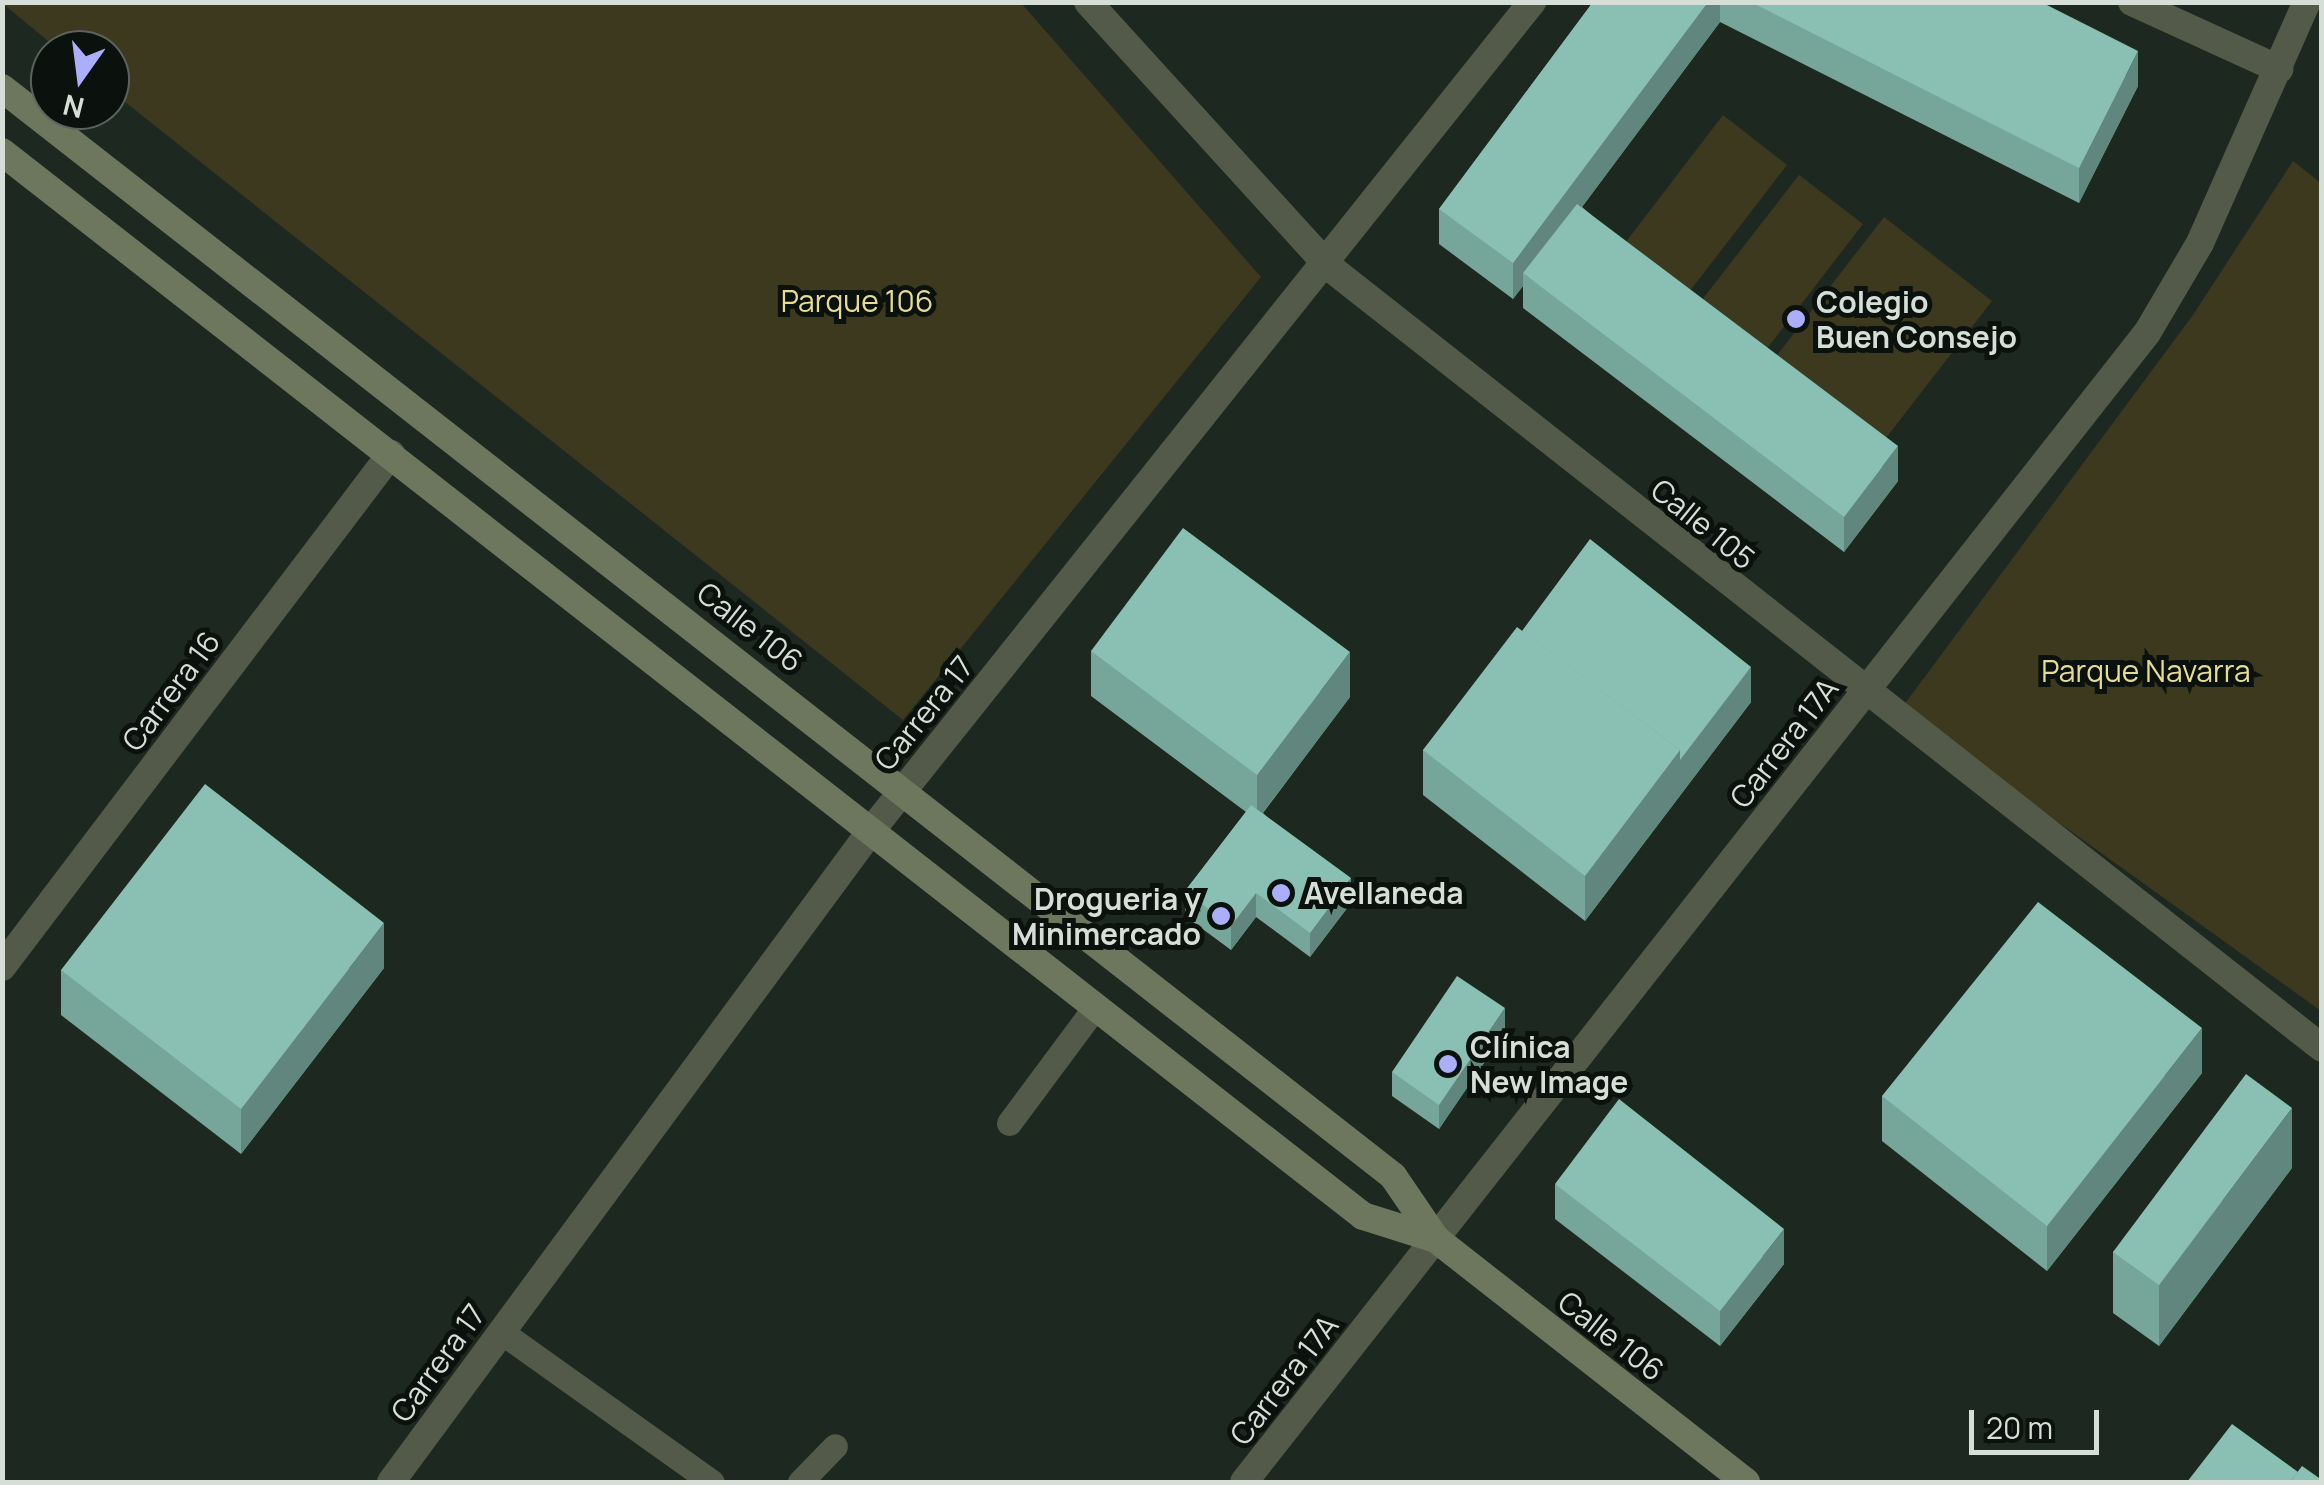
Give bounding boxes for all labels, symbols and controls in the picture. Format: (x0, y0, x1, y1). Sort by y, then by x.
north arrow (30, 30, 130, 130)
text: N (59, 86, 88, 128)
park label: Parque 106 (781, 283, 933, 319)
place label: Colegio Buen Consejo (1816, 284, 2017, 354)
marker: Colegio Buen Consejo (1785, 308, 1807, 330)
street label: Calle 105 (1644, 471, 1762, 577)
street label: Calle 106 (690, 575, 810, 679)
street label: Carrera 16 (114, 624, 228, 758)
street label: Carrera 17 (867, 649, 981, 777)
park label: Parque Navarra (2041, 653, 2251, 689)
street label: Carrera 17A (1722, 671, 1846, 815)
place label: Avellaneda (1304, 875, 1463, 911)
marker: Avellaneda (1268, 880, 1294, 906)
place label: Drogueria y Minimercado (1012, 881, 1201, 952)
marker: Drogueria y Minimercado (1210, 905, 1232, 927)
place label: Clínica New Image (1470, 1029, 1628, 1100)
marker: Clínica New Image (1435, 1051, 1461, 1077)
street label: Calle 106 (1551, 1284, 1671, 1388)
street label: Carrera 17 (383, 1297, 493, 1429)
street label: Carrera 17A (1222, 1308, 1346, 1452)
scale bar (1974, 1390, 2104, 1452)
text: 20 m (1986, 1407, 2053, 1448)

